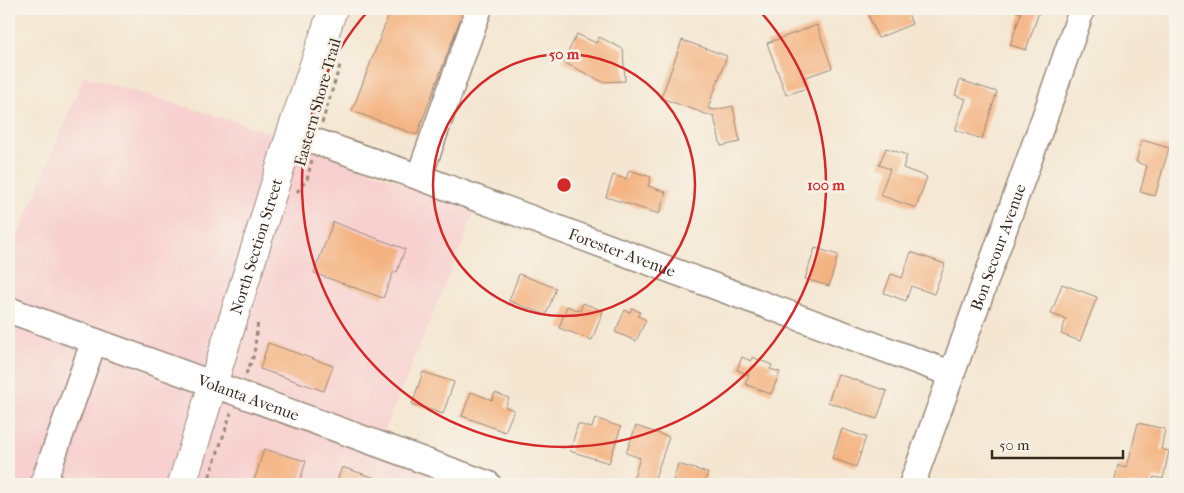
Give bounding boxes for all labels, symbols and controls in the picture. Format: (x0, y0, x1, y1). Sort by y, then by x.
street label: Eastern Shore Trail (290, 35, 345, 168)
text: 50 m (549, 45, 580, 63)
street label: North Section Street (226, 176, 286, 317)
centre of rings (555, 176, 573, 194)
text: 100 m (807, 176, 845, 194)
street label: Bon Secour Avenue (967, 181, 1030, 313)
street label: Forester Avenue (566, 224, 678, 281)
street label: Volanta Avenue (194, 370, 302, 425)
scale bar (992, 428, 1123, 460)
text: 50 m (999, 436, 1030, 454)

